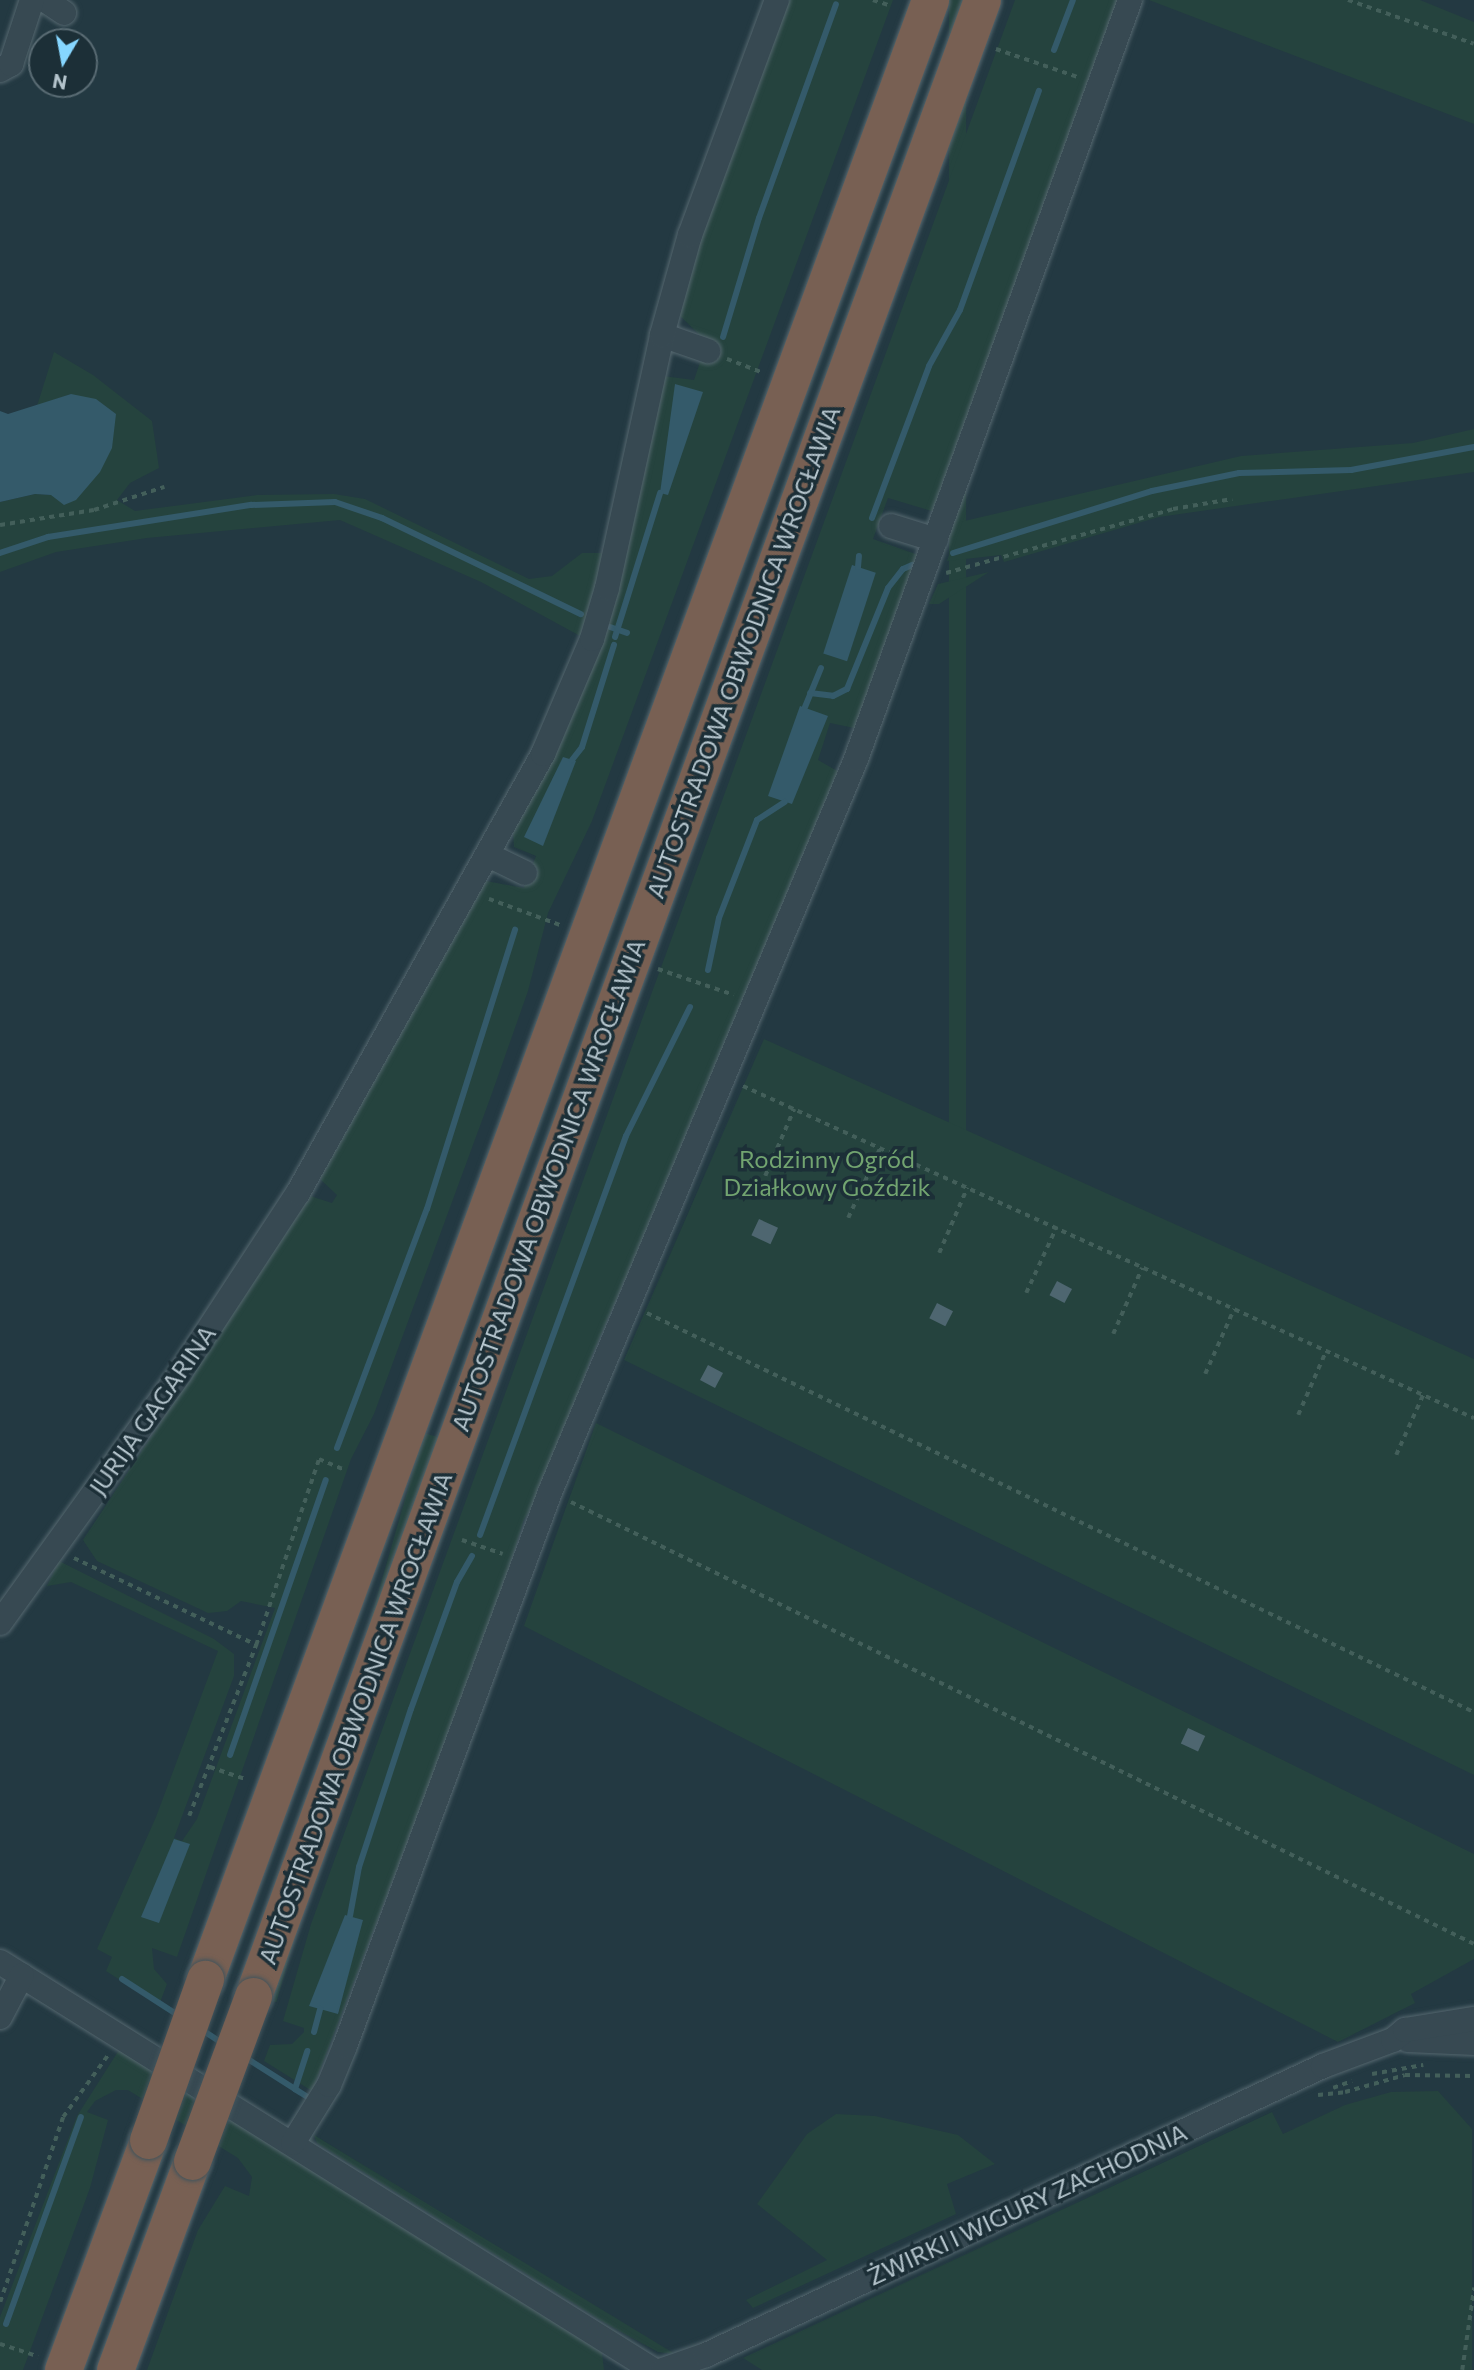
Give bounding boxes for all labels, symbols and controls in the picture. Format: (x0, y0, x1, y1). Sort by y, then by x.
north arrow (28, 28, 98, 98)
text: N (51, 70, 69, 95)
street label: AUTOSTRADOWA OBWODNICA WROCŁAWIA (640, 402, 846, 902)
street label: AUTOSTRADOWA OBWODNICA WROCŁAWIA (445, 935, 651, 1435)
park label: Rodzinny Ogród Działkowy Goździk (724, 1145, 930, 1201)
street label: JURIJA GAGARINA (83, 1320, 221, 1500)
street label: AUTOSTRADOWA OBWODNICA WROCŁAWIA (252, 1468, 458, 1968)
street label: ŻWIRKI I WIGURY ZACHODNIA (863, 2117, 1191, 2291)

